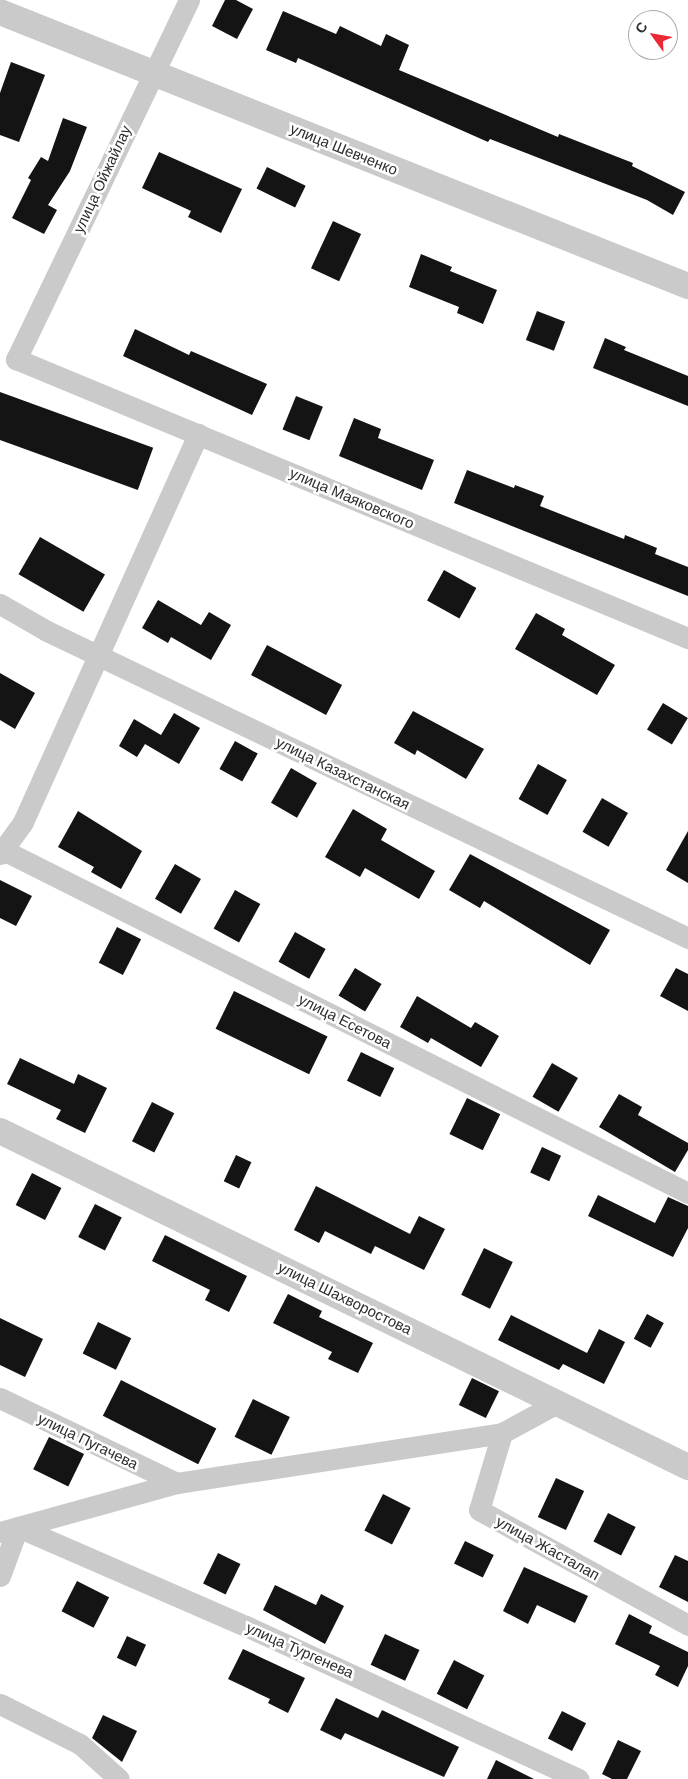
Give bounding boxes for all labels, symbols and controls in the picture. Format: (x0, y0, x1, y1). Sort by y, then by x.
north arrow (628, 10, 678, 60)
text: С (632, 19, 651, 36)
street label: улица Шевченко (288, 119, 400, 179)
street label: улица Ойжайлау (69, 122, 135, 236)
street label: улица Маяковского (287, 464, 417, 532)
street label: улица Казахстанская (273, 733, 413, 813)
street label: улица Есетова (296, 990, 394, 1052)
street label: улица Шахворостова (275, 1258, 415, 1338)
street label: улица Пугачева (35, 1409, 141, 1473)
street label: улица Жасталап (493, 1512, 603, 1584)
street label: улица Тургенева (244, 1618, 356, 1682)

